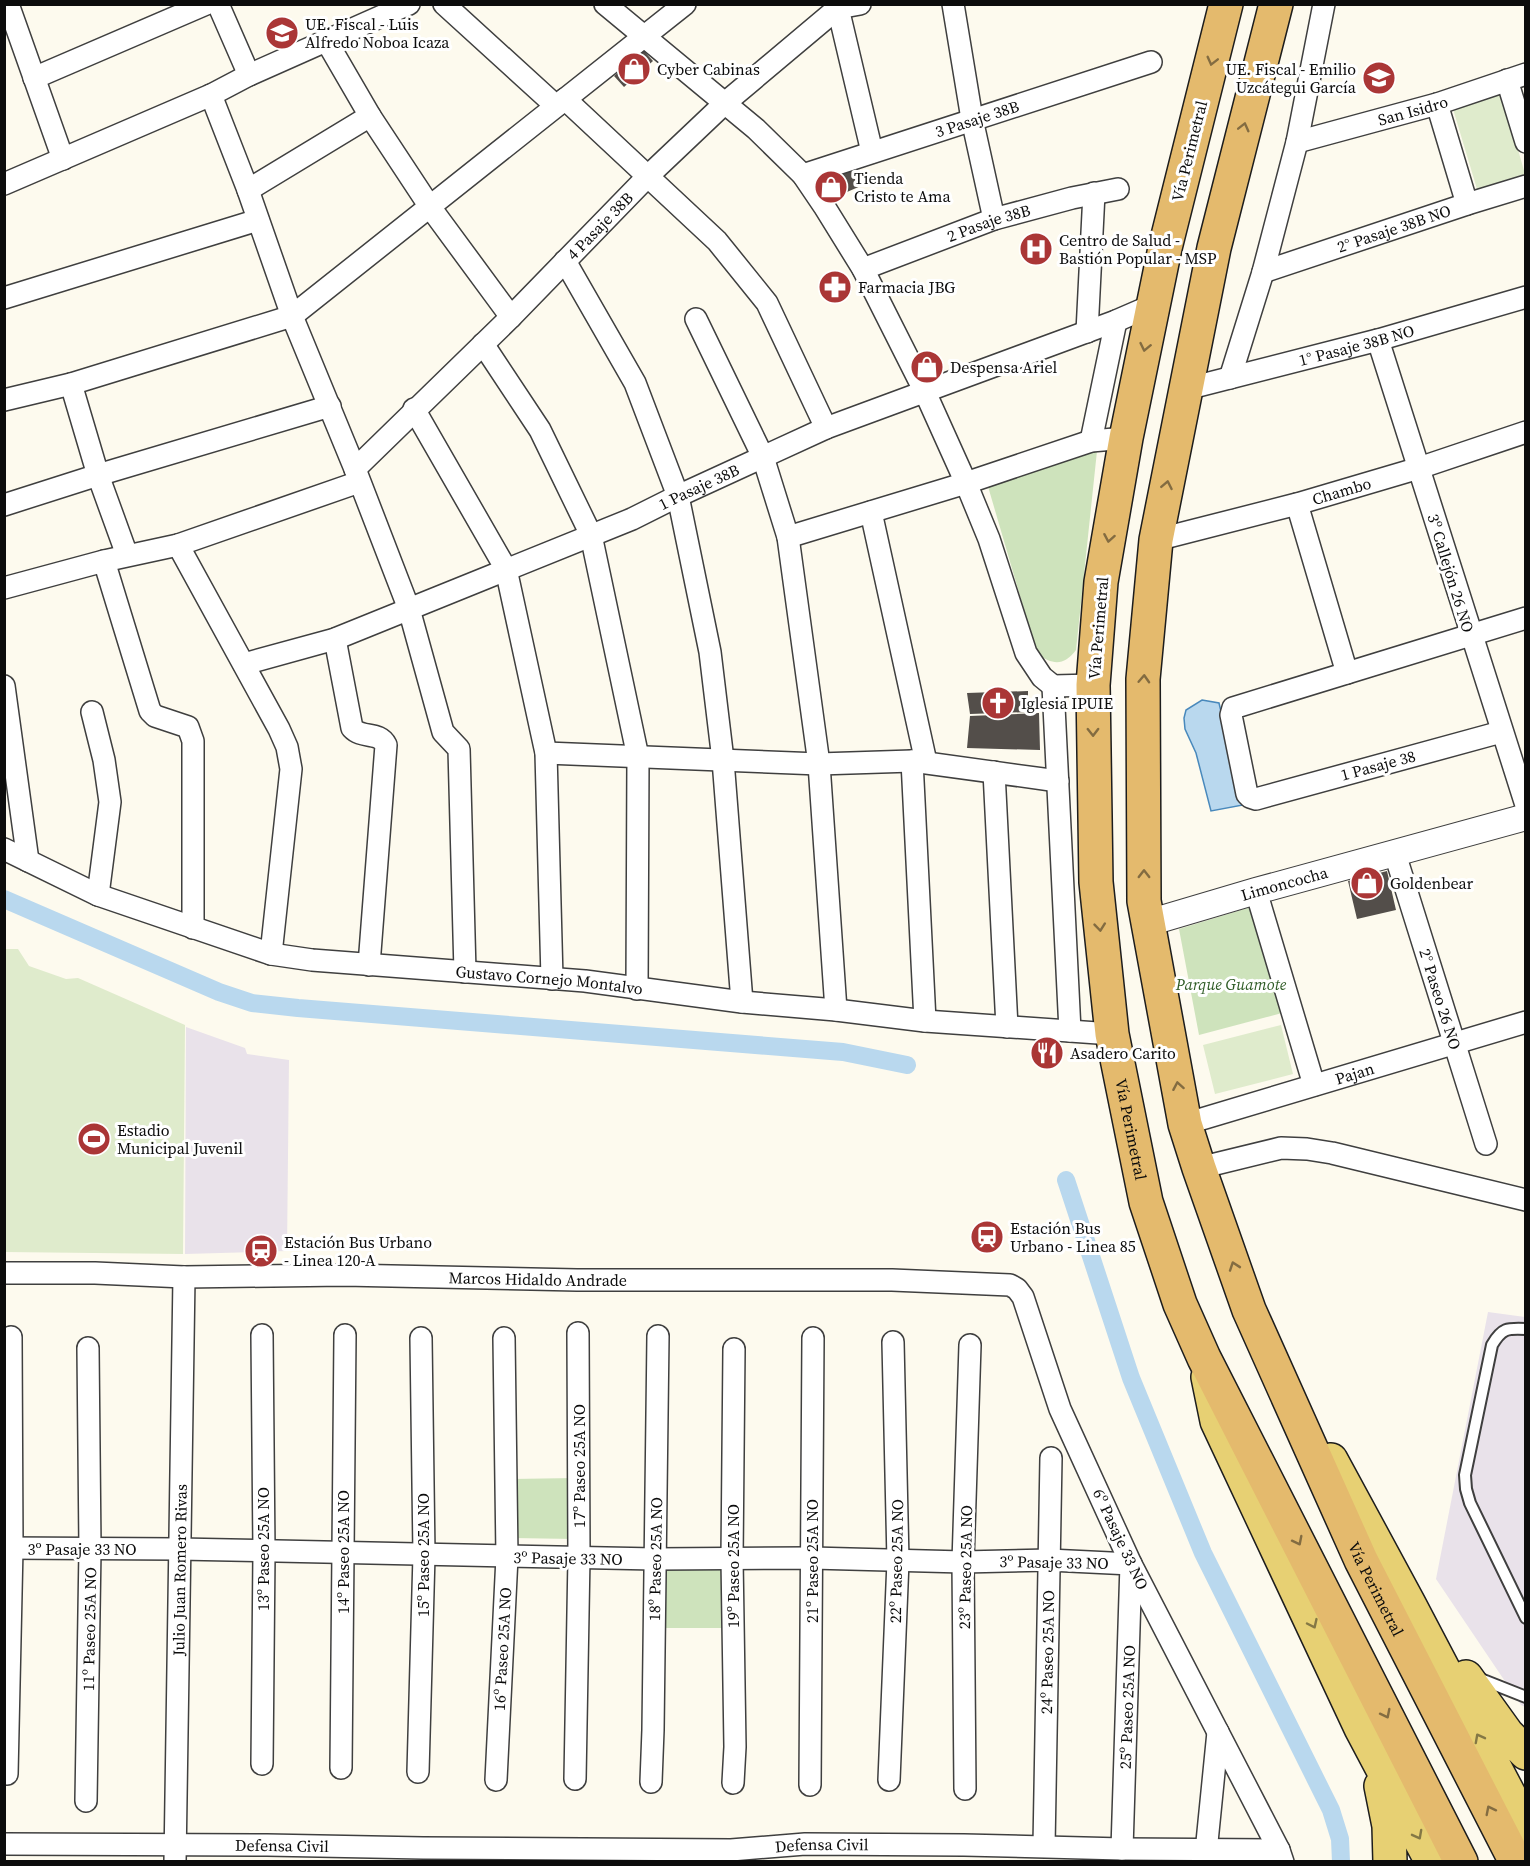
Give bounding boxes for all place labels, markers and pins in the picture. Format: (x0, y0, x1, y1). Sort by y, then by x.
place label: UE. Fiscal - Luis Alfredo Noboa Icaza (305, 13, 450, 53)
school or university icon: UE. Fiscal - Luis Alfredo Noboa Icaza (264, 15, 300, 51)
shop icon: Cyber Cabinas (616, 51, 652, 87)
place label: Cyber Cabinas (657, 58, 760, 80)
place label: UE. Fiscal - Emilio Uzcátegui García (1225, 58, 1357, 98)
school or university icon: UE. Fiscal - Emilio Uzcátegui García (1361, 60, 1397, 96)
place label: Tienda Cristo te Ama (854, 167, 951, 207)
shop icon: Tienda Cristo te Ama (813, 169, 849, 205)
place label: Centro de Salud - Bastión Popular - MSP (1059, 229, 1217, 269)
hospital icon: Centro de Salud - Bastión Popular - MSP (1018, 231, 1054, 267)
pharmacy icon: Farmacia JBG (817, 269, 853, 305)
place label: Farmacia JBG (858, 276, 955, 298)
shop icon: Despensa Ariel (909, 349, 945, 385)
place label: Despensa Ariel (950, 356, 1057, 378)
church icon: Iglesia IPUIE (980, 685, 1016, 721)
place label: Iglesia IPUIE (1021, 692, 1114, 714)
shop icon: Goldenbear (1349, 865, 1385, 901)
place label: Goldenbear (1390, 872, 1474, 894)
restaurant icon: Asadero Carito (1029, 1035, 1065, 1071)
place label: Asadero Carito (1070, 1042, 1176, 1064)
place label: Estadio Municipal Juvenil (117, 1119, 243, 1159)
sports icon: Estadio Municipal Juvenil (76, 1121, 112, 1157)
place label: Estación Bus Urbano - Linea 85 (1010, 1217, 1136, 1257)
station icon: Estación Bus Urbano - Linea 85 (969, 1219, 1005, 1255)
place label: Estación Bus Urbano - Linea 120-A (284, 1231, 432, 1271)
station icon: Estación Bus Urbano - Linea 120-A (243, 1233, 279, 1269)

